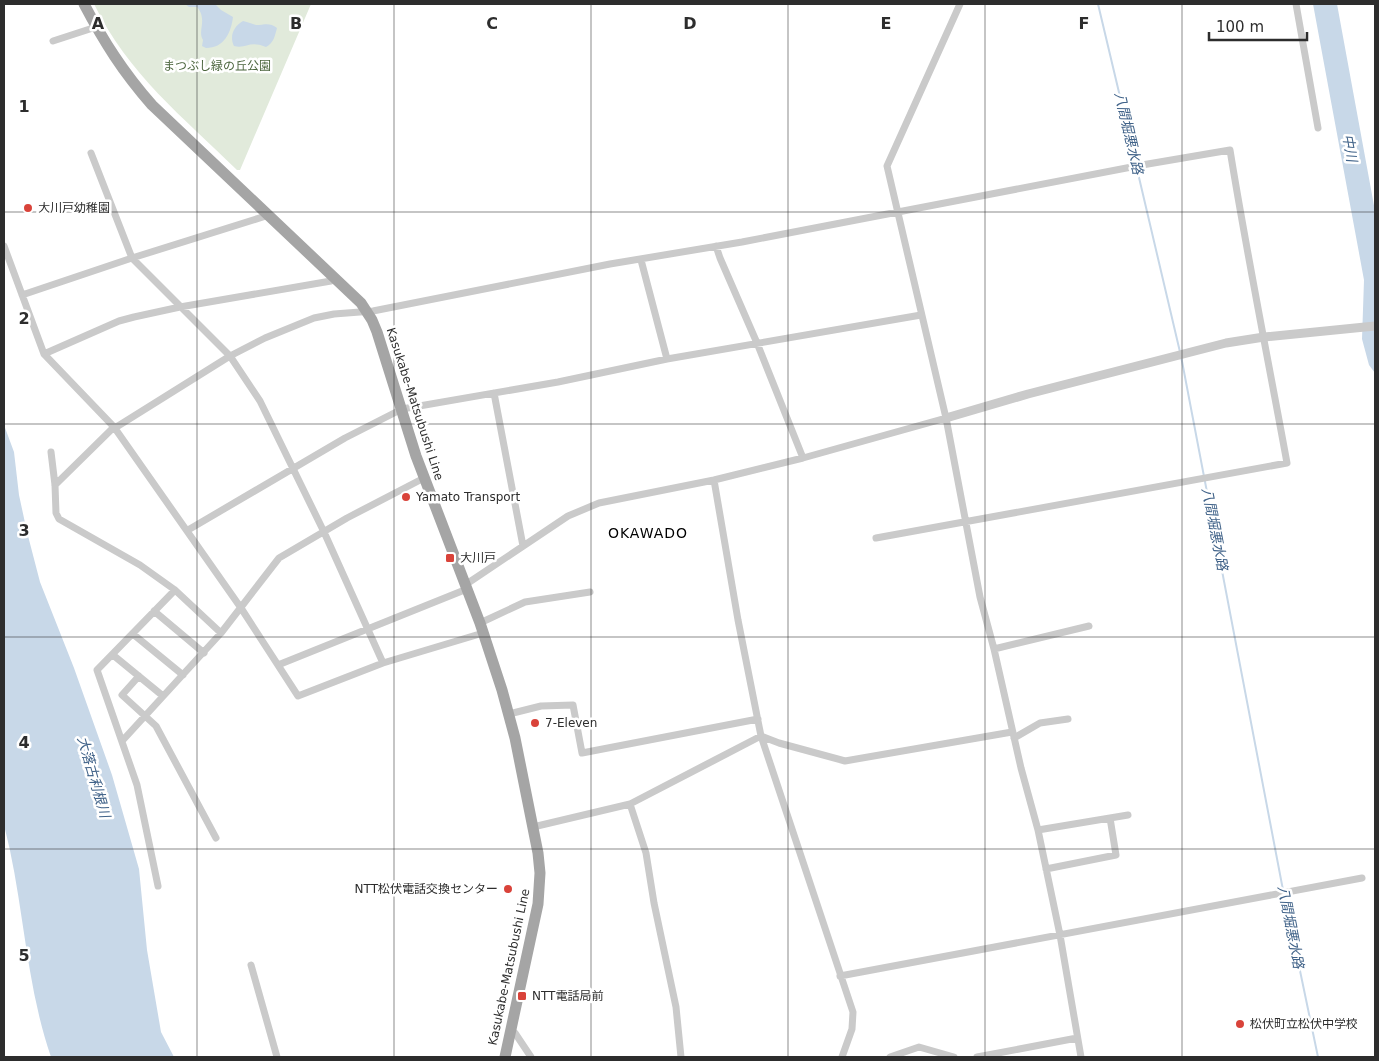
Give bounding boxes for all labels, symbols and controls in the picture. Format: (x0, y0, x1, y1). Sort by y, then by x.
scale bar (1209, 10, 1306, 42)
text: A (92, 14, 105, 33)
text: B (290, 14, 302, 33)
text: C (486, 14, 498, 33)
text: D (683, 14, 697, 33)
text: E (881, 14, 891, 33)
text: F (1079, 14, 1089, 33)
text: 100 m (1216, 18, 1264, 36)
park label: まつぶし緑の丘公園 (163, 59, 271, 73)
water label: 八間堀悪水路 (1112, 90, 1146, 177)
text: 1 (18, 97, 30, 116)
water label: 中川 (1340, 133, 1361, 165)
place label: 大川戸幼稚園 (38, 201, 110, 215)
marker: 大川戸幼稚園 (22, 202, 34, 214)
text: 2 (18, 309, 30, 328)
street label: Kasukabe-Matsubushi Line (384, 326, 446, 482)
water label: 八間堀悪水路 (1199, 486, 1231, 573)
place label: Yamato Transport (415, 490, 521, 504)
marker: Yamato Transport (400, 491, 412, 503)
text: 3 (18, 521, 30, 540)
district label: OKAWADO (608, 525, 688, 541)
place label: 大川戸 (460, 551, 496, 565)
marker: 大川戸 (444, 552, 456, 564)
place label: 7-Eleven (545, 716, 597, 730)
marker: 7-Eleven (529, 717, 541, 729)
text: 4 (18, 733, 30, 752)
water label: 大落古利根川 (75, 734, 114, 822)
place label: NTT松伏電話交換センター (355, 882, 498, 896)
marker: NTT松伏電話交換センター (502, 883, 514, 895)
water label: 八間堀悪水路 (1275, 884, 1307, 971)
street label: Kasukabe-Matsubushi Line (486, 887, 532, 1047)
text: 5 (18, 946, 30, 965)
place label: NTT電話局前 (532, 989, 603, 1003)
marker: NTT電話局前 (516, 990, 528, 1002)
place label: 松伏町立松伏中学校 (1250, 1017, 1358, 1031)
marker: 松伏町立松伏中学校 (1234, 1018, 1246, 1030)

